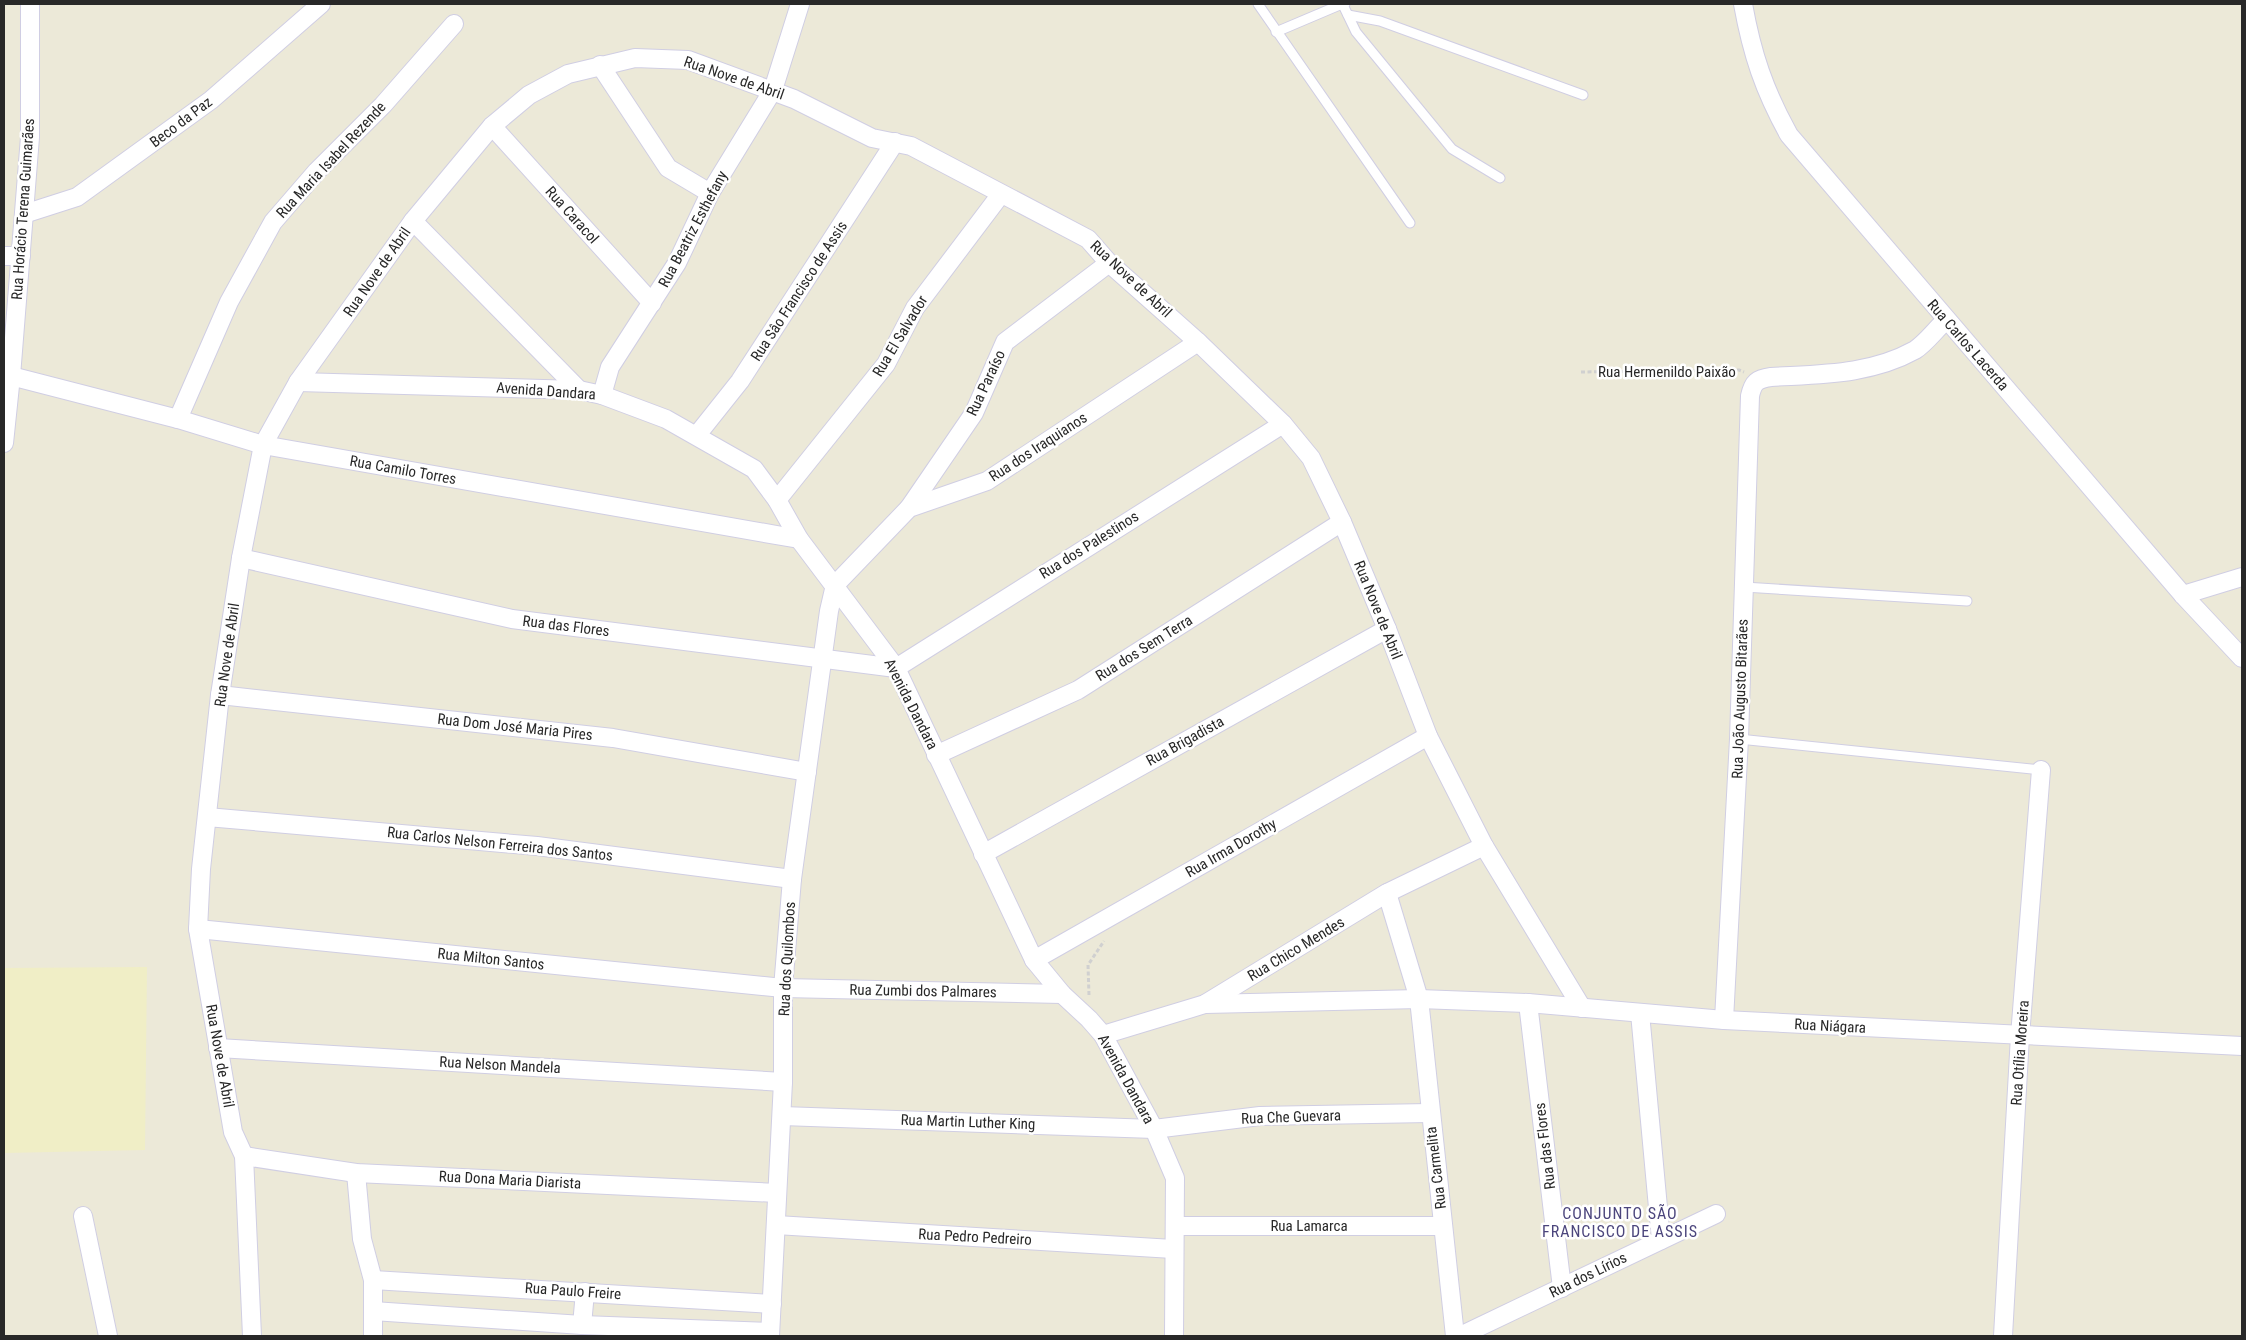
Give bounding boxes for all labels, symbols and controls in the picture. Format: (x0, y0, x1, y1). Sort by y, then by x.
street label: Rua Nove de Abril (682, 52, 786, 104)
street label: Beco da Paz (146, 93, 216, 151)
street label: Rua Maria Isabel Rezende (272, 98, 390, 222)
street label: Rua Horácio Terena Guimarães (8, 117, 38, 300)
street label: Rua Beatriz Esthefany (655, 168, 731, 290)
street label: Rua Caracol (542, 183, 602, 247)
street label: Rua Sâo Francisco de Assis (747, 218, 851, 364)
street label: Rua Nove de Abril (340, 224, 414, 320)
street label: Rua Nove de Abril (1087, 237, 1175, 321)
street label: Rua El Salvador (869, 292, 932, 380)
street label: Rua Carlos Lacerda (1924, 296, 2012, 394)
street label: Rua Paraíso (963, 347, 1009, 419)
street label: Rua Hermenildo Paixão (1598, 363, 1736, 381)
street label: Avenida Dandara (496, 379, 596, 403)
street label: Rua dos Iraquianos (986, 409, 1091, 485)
street label: Rua Camilo Torres (348, 452, 458, 488)
street label: Rua dos Palestinos (1036, 507, 1142, 583)
street label: Rua Nove de Abril (1350, 558, 1406, 662)
street label: Rua Nove de Abril (211, 602, 243, 708)
street label: Rua dos Sem Terra (1092, 611, 1196, 685)
street label: Rua das Flores (522, 612, 611, 640)
street label: Rua João Augusto Bitarães (1728, 619, 1752, 779)
street label: Avenida Dandara (880, 656, 942, 752)
street label: Rua Dom José Maria Pires (436, 710, 594, 744)
street label: Rua Brigadista (1143, 712, 1227, 770)
street label: Rua Irma Dorothy (1182, 815, 1280, 881)
street label: Rua Carlos Nelson Ferreira dos Santos (386, 823, 614, 865)
street label: Rua dos Quilombos (775, 901, 799, 1017)
street label: Rua Chico Mendes (1244, 913, 1348, 985)
street label: Rua Milton Santos (437, 944, 546, 974)
street label: Rua Zumbi dos Palmares (849, 981, 997, 1001)
street label: Rua Otília Moreira (2007, 1000, 2033, 1106)
street label: Rua Nove de Abril (202, 1003, 238, 1109)
street label: Rua Niágara (1794, 1015, 1866, 1037)
street label: Avenida Dandara (1094, 1031, 1158, 1127)
street label: Rua Nelson Mandela (439, 1053, 561, 1077)
street label: Rua das Flores (1531, 1101, 1559, 1190)
street label: Rua Che Guevara (1241, 1106, 1341, 1128)
street label: Rua Martin Luther King (900, 1111, 1036, 1133)
street label: Rua Carmelita (1422, 1126, 1450, 1210)
street label: Rua Dona Maria Diarista (438, 1167, 582, 1193)
district label: CONJUNTO SÃO FRANCISCO DE ASSIS (1542, 1203, 1698, 1241)
street label: Rua Lamarca (1270, 1217, 1348, 1235)
street label: Rua Pedro Pedreiro (918, 1225, 1032, 1249)
street label: Rua dos Lírios (1546, 1248, 1630, 1302)
street label: Rua Paulo Freire (524, 1279, 622, 1303)

